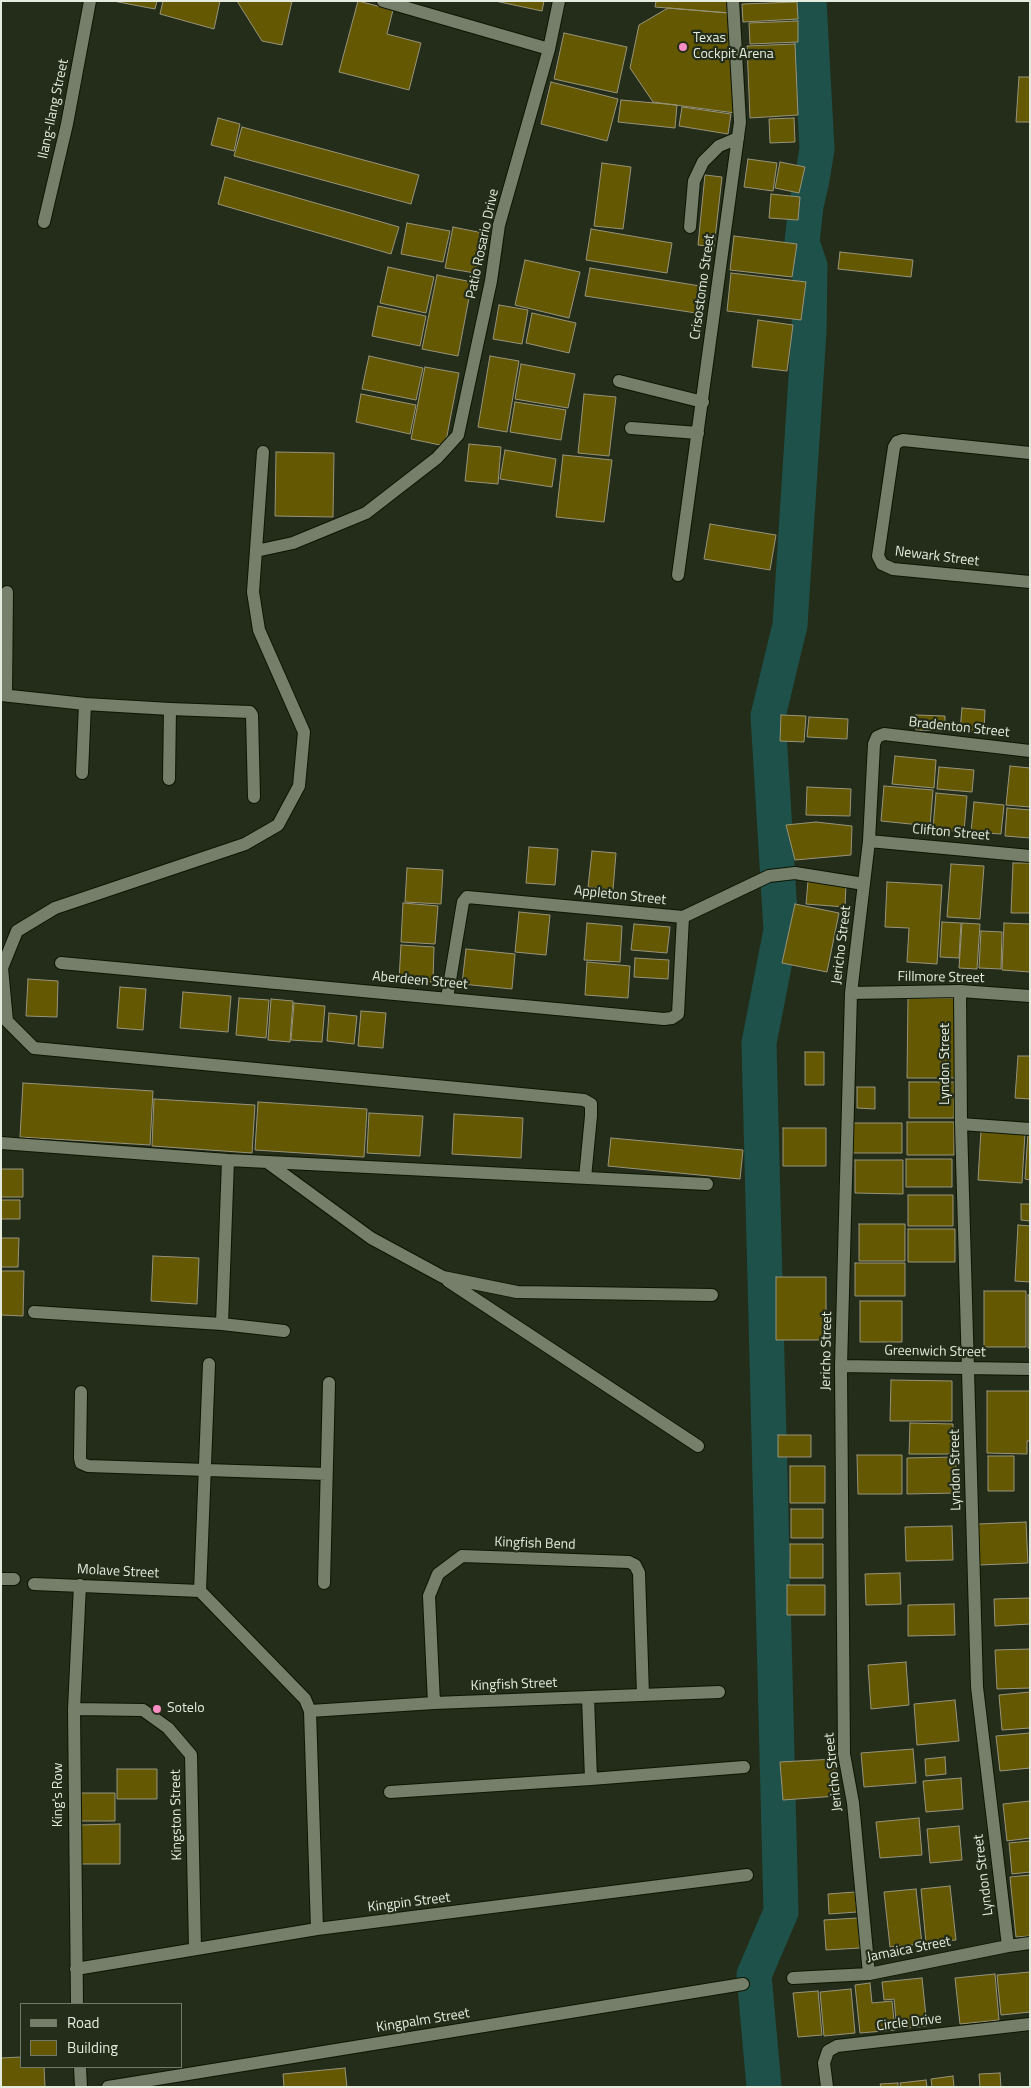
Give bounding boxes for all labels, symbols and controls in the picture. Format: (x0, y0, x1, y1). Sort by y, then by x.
place label: Texas Cockpit Arena (693, 31, 774, 64)
marker: Texas Cockpit Arena (677, 41, 689, 53)
street label: Ilang-Ilang Street (35, 57, 73, 161)
street label: Patio Rosario Drive (463, 187, 503, 301)
street label: Crisostomo Street (687, 233, 719, 341)
street label: Newark Street (894, 543, 980, 571)
street label: Bradenton Street (908, 714, 1010, 742)
street label: Clifton Street (912, 821, 990, 845)
street label: Appleton Street (573, 883, 667, 909)
street label: Jericho Street (829, 905, 855, 985)
street label: Aberdeen Street (372, 968, 468, 994)
street label: Fillmore Street (897, 969, 985, 987)
street label: Lyndon Street (938, 1023, 954, 1105)
street label: Jericho Street (818, 1311, 836, 1391)
street label: Greenwich Street (884, 1343, 986, 1361)
street label: Lyndon Street (947, 1429, 965, 1511)
street label: Kingfish Bend (494, 1534, 576, 1554)
street label: Molave Street (77, 1561, 159, 1583)
street label: Kingfish Street (470, 1675, 558, 1695)
place label: Sotelo (167, 1701, 205, 1717)
marker: Sotelo (151, 1703, 163, 1715)
street label: Jericho Street (822, 1732, 846, 1812)
street label: King's Row (51, 1763, 67, 1827)
street label: Kingston Street (168, 1769, 186, 1861)
street label: Lyndon Street (971, 1833, 997, 1917)
street label: Kingpin Street (367, 1890, 451, 1916)
street label: Jamaica Street (866, 1934, 952, 1966)
legend (20, 2003, 182, 2068)
street label: Kingpalm Street (375, 2005, 471, 2037)
text: Road (67, 2011, 99, 2034)
street label: Circle Drive (875, 2011, 943, 2035)
text: Building (67, 2036, 118, 2059)

